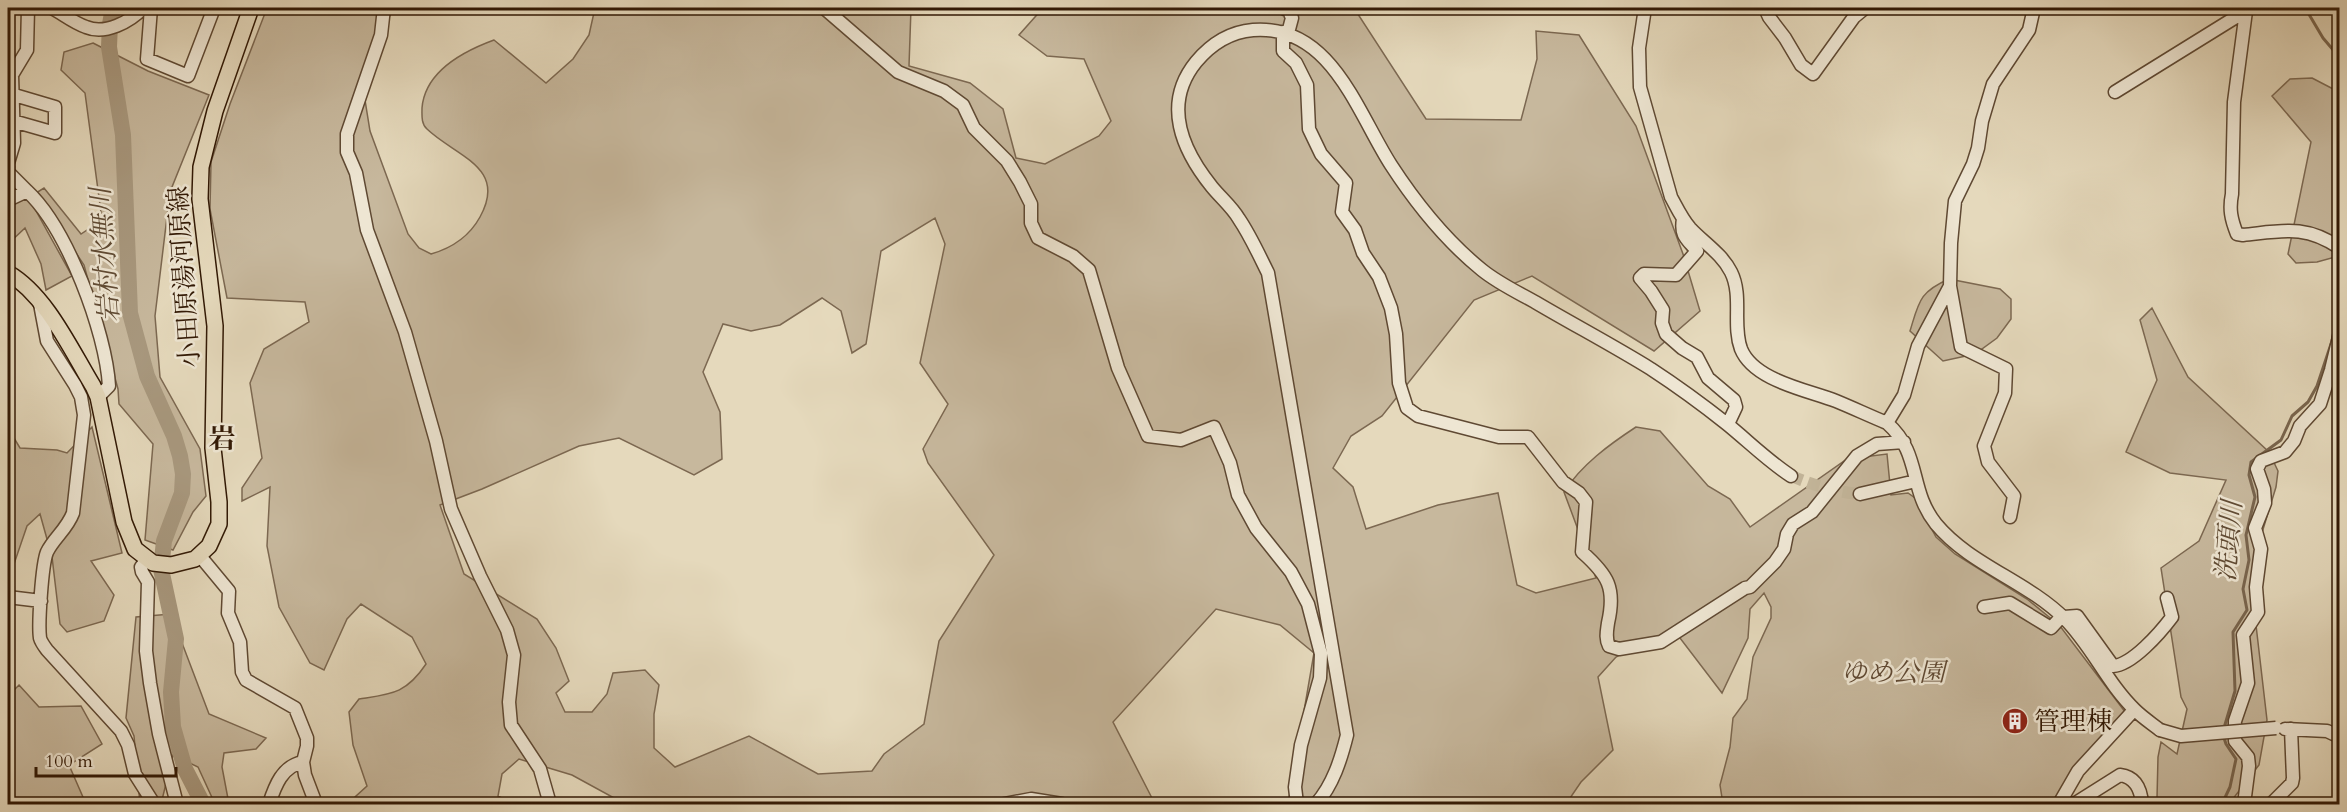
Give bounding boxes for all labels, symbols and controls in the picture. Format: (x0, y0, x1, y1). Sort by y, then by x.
water label: 岩村水無川 (82, 183, 128, 324)
street label: 小田原湯河原線 (160, 185, 208, 369)
district label: 岩 (209, 421, 236, 458)
water label: 洗頭川 (2207, 496, 2251, 583)
park label: ゆめ公園 (1841, 655, 1949, 690)
place label: 管理棟 (2034, 704, 2112, 739)
building icon: 管理棟 (2000, 706, 2030, 736)
scale bar (36, 740, 176, 778)
text: 100 m (45, 749, 93, 774)

